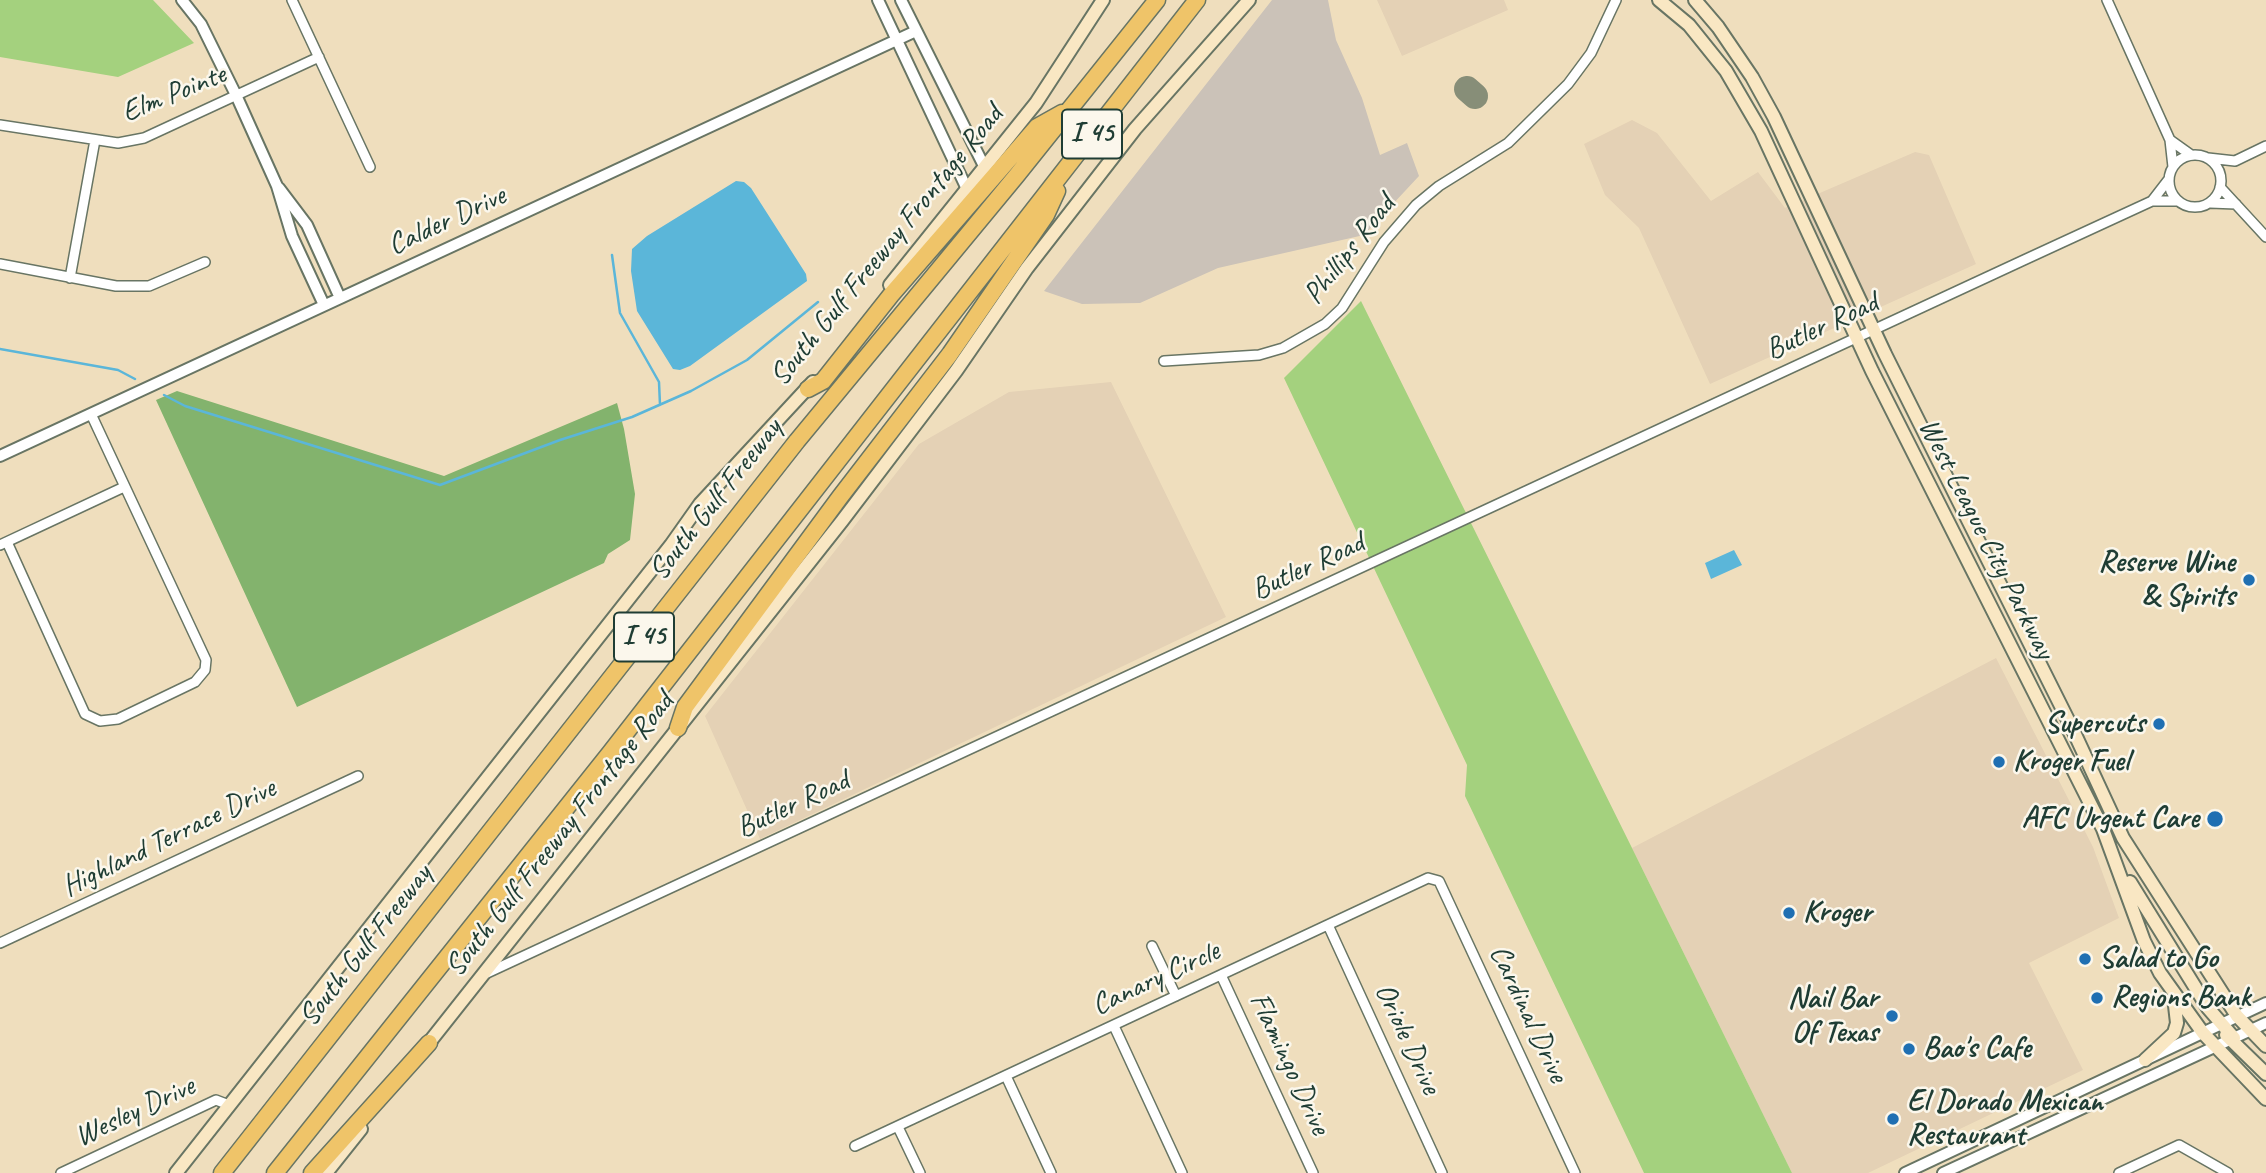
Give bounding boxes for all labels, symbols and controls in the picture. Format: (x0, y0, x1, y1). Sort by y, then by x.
street label: Elm Pointe (117, 57, 231, 131)
street label: South Gulf Freeway Frontage Road (763, 98, 1011, 394)
road number: I 45 (1062, 110, 1122, 158)
street label: Calder Drive (382, 178, 512, 264)
street label: Phillips Road (1296, 188, 1404, 312)
street label: Butler Road (1760, 285, 1884, 369)
street label: South Gulf Freeway (642, 412, 790, 588)
street label: West League City Parkway (1910, 413, 2062, 665)
street label: Butler Road (1246, 525, 1370, 609)
place label: Reserve Wine & Spirits (2098, 545, 2235, 616)
marker: Reserve Wine & Spirits (2241, 572, 2257, 588)
road number: I 45 (614, 612, 674, 662)
street label: South Gulf Freeway Frontage Road (438, 686, 682, 984)
place label: Supercuts (2045, 706, 2145, 742)
marker: Supercuts (2151, 716, 2167, 732)
place label: Kroger Fuel (2013, 744, 2129, 780)
marker: Kroger Fuel (1991, 754, 2007, 770)
street label: Butler Road (731, 763, 855, 847)
street label: Highland Terrace Drive (56, 771, 282, 905)
place label: AFC Urgent Care (2022, 801, 2199, 837)
marker: AFC Urgent Care (2205, 809, 2225, 829)
street label: South Gulf Freeway (292, 858, 440, 1034)
place label: Kroger (1803, 895, 1872, 931)
marker: Kroger (1781, 905, 1797, 921)
street label: Canary Circle (1086, 934, 1226, 1024)
street label: Cardinal Drive (1481, 940, 1575, 1088)
place label: Salad to Go (2099, 941, 2218, 977)
marker: Salad to Go (2077, 951, 2093, 967)
street label: Oriole Drive (1366, 978, 1448, 1100)
place label: Regions Bank (2111, 980, 2250, 1016)
place label: Nail Bar Of Texas (1788, 981, 1878, 1052)
street label: Flamingo Drive (1241, 987, 1337, 1141)
marker: Regions Bank (2089, 990, 2105, 1006)
marker: Nail Bar Of Texas (1884, 1008, 1900, 1024)
place label: Bao's Cafe (1923, 1031, 2031, 1067)
marker: Bao's Cafe (1901, 1041, 1917, 1057)
street label: Wesley Drive (69, 1069, 201, 1155)
place label: El Dorado Mexican Restaurant (1907, 1084, 2103, 1154)
marker: El Dorado Mexican Restaurant (1885, 1111, 1901, 1127)

